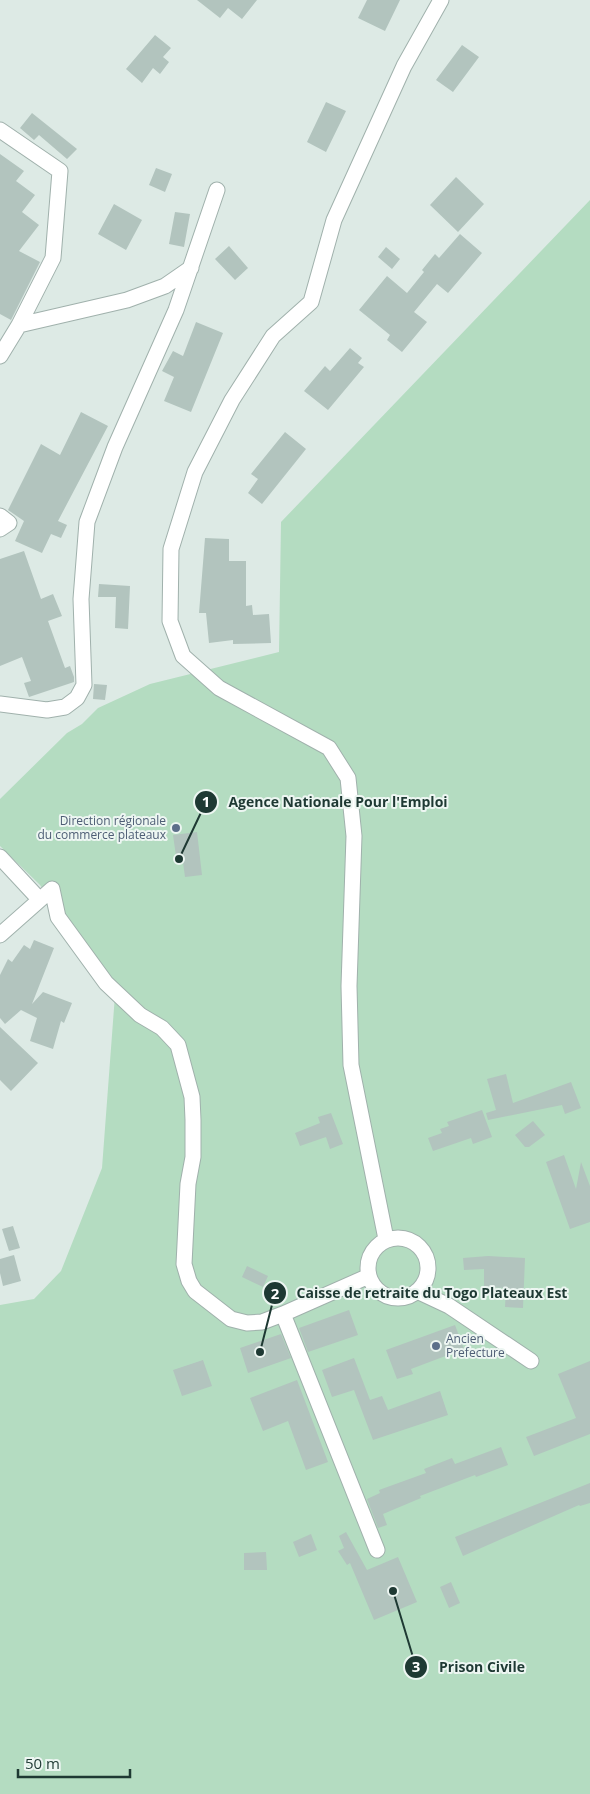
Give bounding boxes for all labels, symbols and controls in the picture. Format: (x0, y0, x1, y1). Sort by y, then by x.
callout: Agence Nationale Pour l'Emploi (193, 787, 458, 816)
text: 1 (202, 791, 210, 811)
text: Agence Nationale Pour l'Emploi (228, 792, 448, 811)
place label: Direction régionale du commerce plateaux (37, 812, 167, 843)
marker: Direction régionale du commerce plateaux (170, 822, 182, 834)
callout: Caisse de retraite du Togo Plateaux Est (262, 1279, 578, 1308)
text: 2 (271, 1283, 280, 1303)
text: Caisse de retraite du Togo Plateaux Est (297, 1283, 567, 1302)
place label: Ancien Prefecture (446, 1330, 505, 1361)
marker: Ancien Prefecture (430, 1340, 442, 1352)
callout: Prison Civile (404, 1652, 535, 1681)
text: 3 (412, 1656, 420, 1676)
text: Prison Civile (439, 1657, 525, 1676)
scale bar (18, 1746, 130, 1778)
text: 50 m (25, 1753, 60, 1773)

